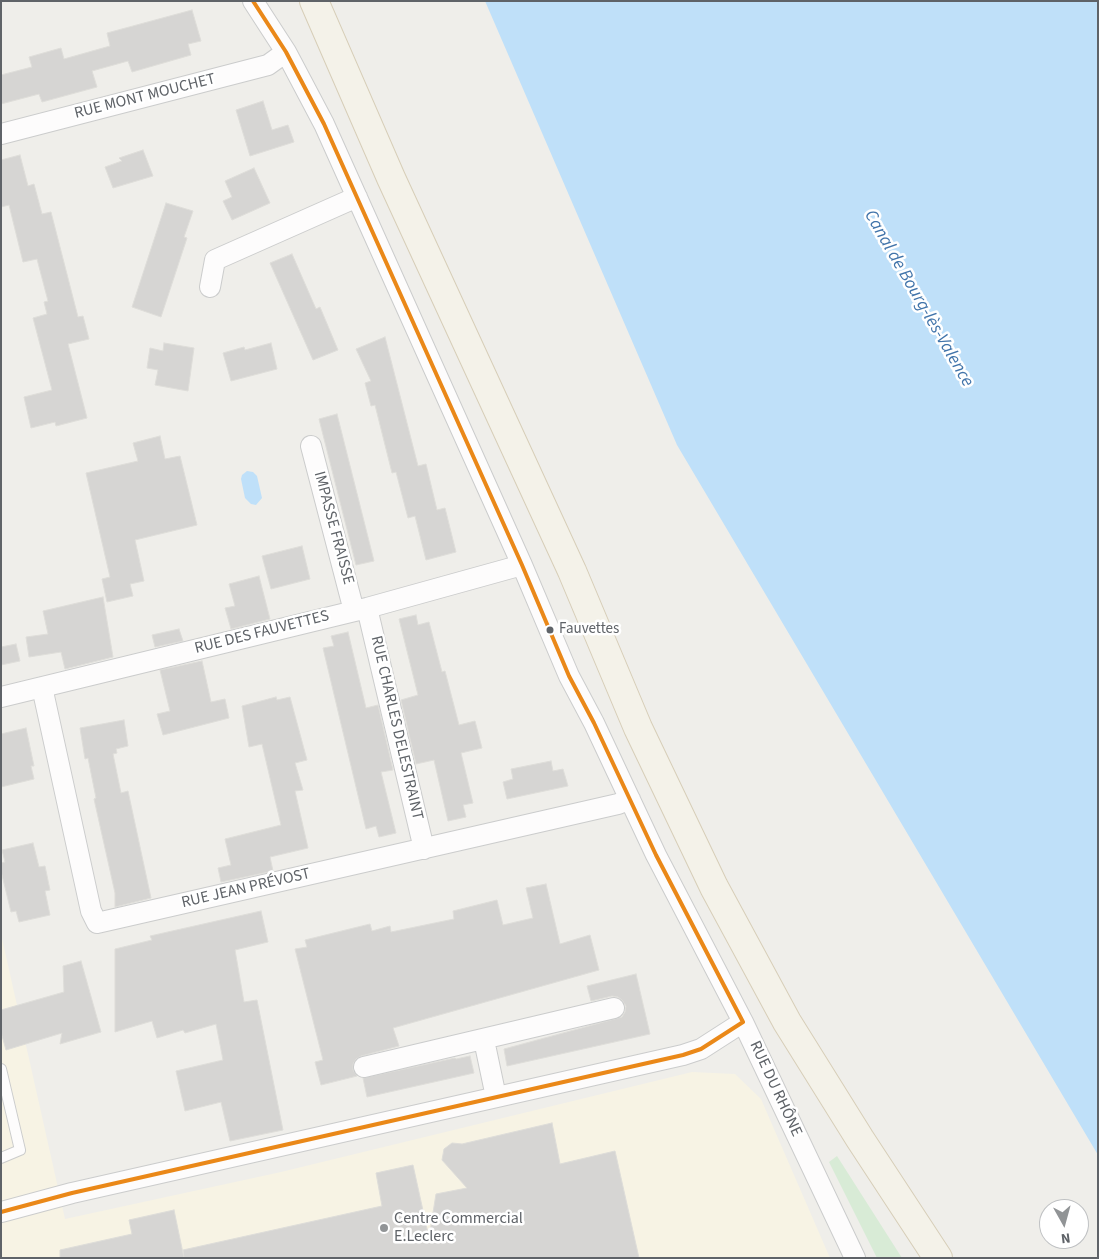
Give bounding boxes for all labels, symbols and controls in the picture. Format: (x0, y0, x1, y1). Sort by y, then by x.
street label: RUE MONT MOUCHET (73, 70, 217, 124)
water label: Canal de Bourg-lès-Valence (858, 207, 978, 391)
street label: IMPASSE FRAISSE (309, 469, 357, 587)
street label: RUE DES FAUVETTES (193, 607, 331, 659)
place label: Fauvettes (559, 621, 619, 639)
marker: Fauvettes (545, 625, 555, 635)
street label: RUE CHARLES DELESTRAINT (365, 634, 427, 822)
street label: RUE JEAN PRÉVOST (180, 865, 312, 913)
street label: RUE DU RHÔNE (744, 1038, 806, 1140)
north arrow (1039, 1199, 1089, 1249)
place label: Centre Commercial E.Leclerc (394, 1209, 523, 1247)
marker: Centre Commercial E.Leclerc (378, 1222, 390, 1234)
text: N (1060, 1227, 1072, 1248)

